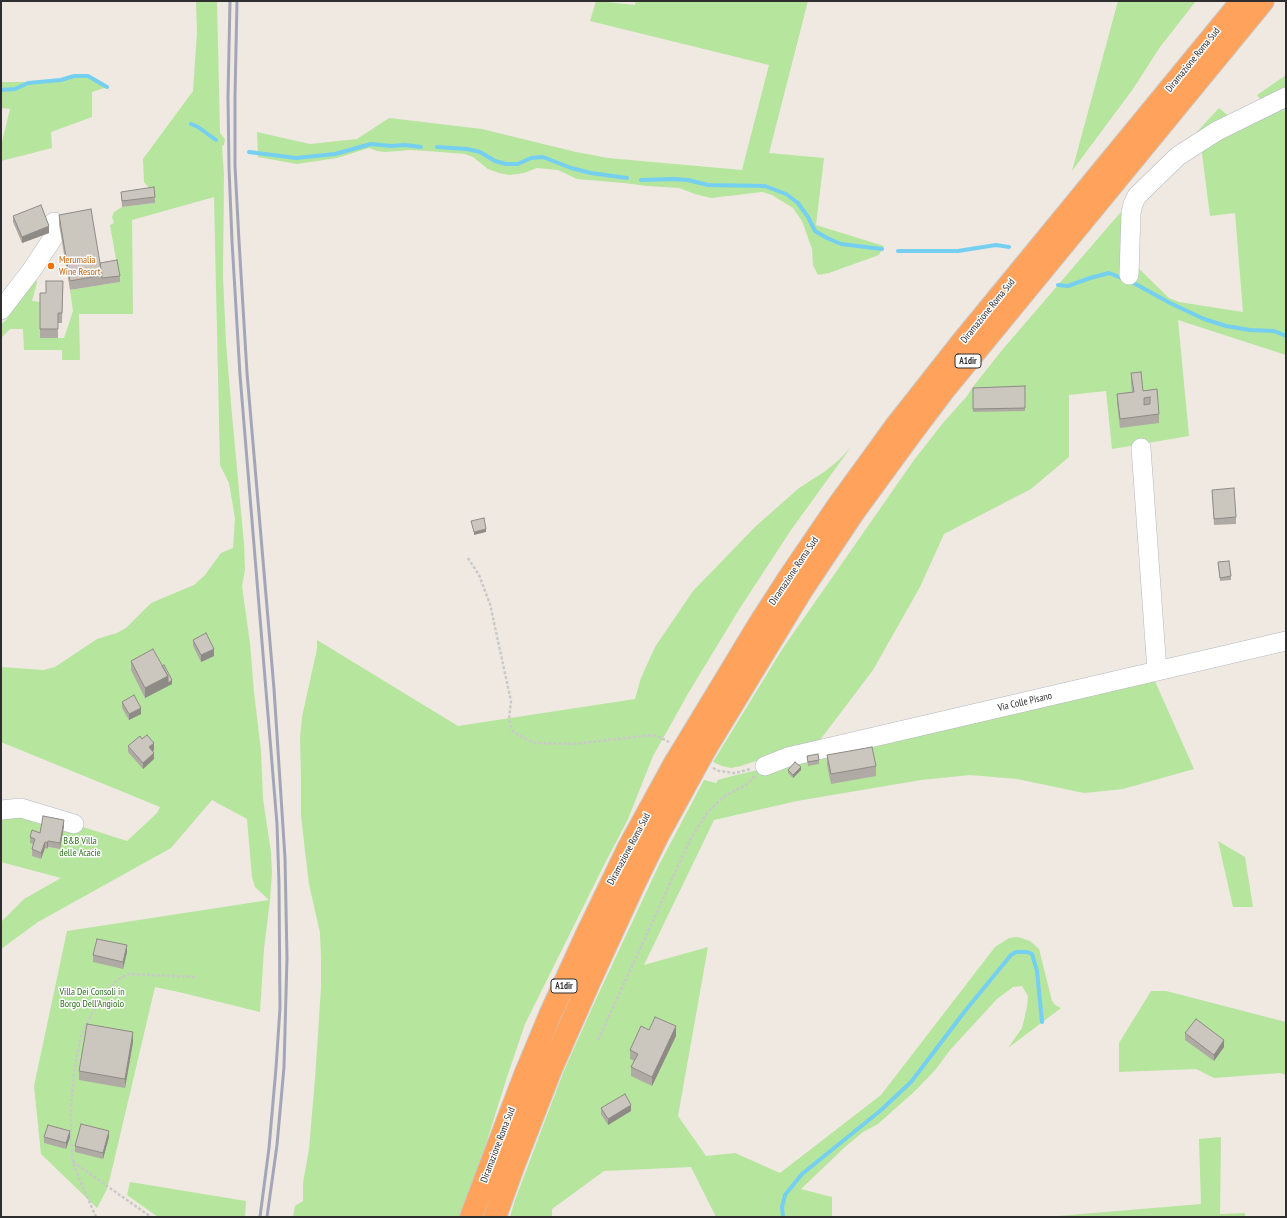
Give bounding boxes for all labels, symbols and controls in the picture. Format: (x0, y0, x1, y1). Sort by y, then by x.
street label: Diramazione Roma Sud (1163, 25, 1223, 95)
place label: Merumalia Wine Resort (59, 254, 100, 278)
marker: Merumalia Wine Resort (46, 261, 56, 271)
street label: Diramazione Roma Sud (958, 276, 1018, 346)
road number: A1dir (955, 354, 981, 368)
street label: Diramazione Roma Sud (767, 535, 821, 607)
street label: Via Colle Pisano (997, 690, 1053, 714)
street label: Diramazione Roma Sud (605, 811, 653, 887)
park label: B&B Villa delle Acacie (59, 835, 101, 858)
road number: A1dir (551, 979, 577, 993)
park label: Villa Dei Consoli in Borgo Dell'Angiolo (59, 986, 125, 1010)
street label: Diramazione Roma Sud (478, 1106, 518, 1184)

